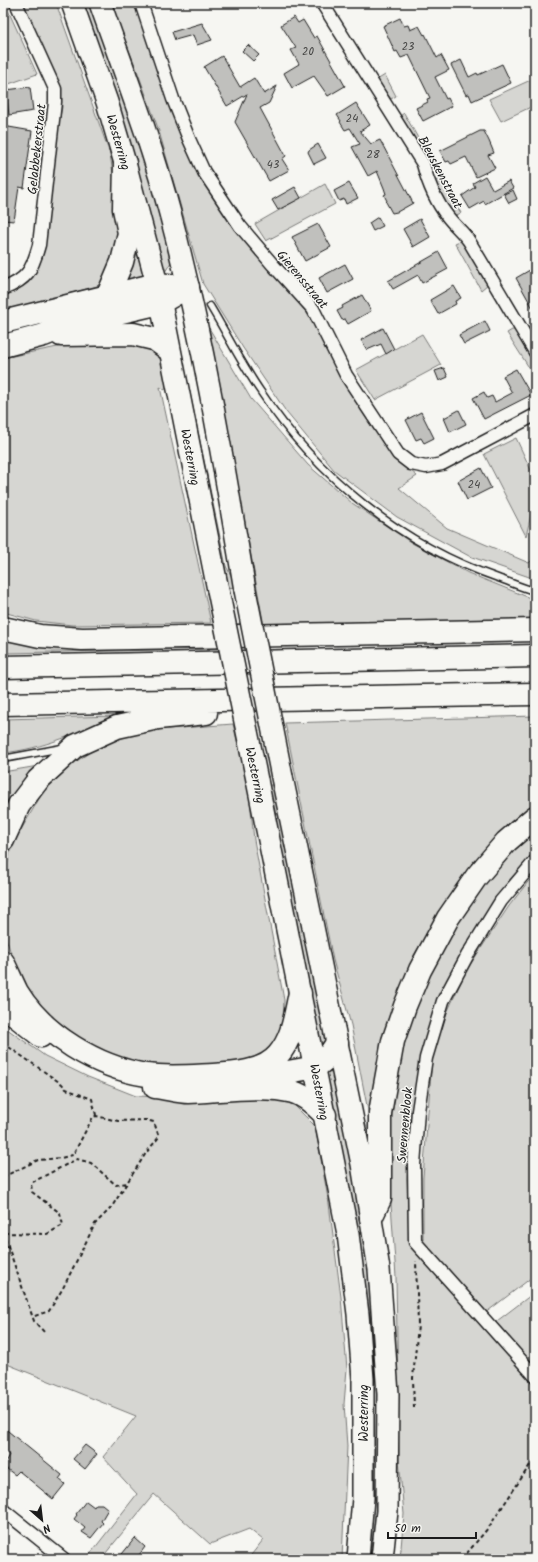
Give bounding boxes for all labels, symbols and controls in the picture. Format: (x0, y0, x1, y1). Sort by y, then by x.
house number: 23 (402, 38, 414, 56)
house number: 20 (302, 43, 314, 61)
street label: Gelabbekerstraat (22, 102, 53, 195)
house number: 24 (346, 110, 358, 128)
street label: Westerring (100, 112, 136, 173)
street label: Bleuskenstraat (412, 132, 468, 214)
house number: 28 (366, 146, 380, 164)
house number: 43 (267, 156, 279, 174)
street label: Gierensstraat (271, 246, 334, 315)
street label: Westerring (174, 427, 205, 487)
house number: 24 (468, 476, 480, 494)
street label: Westerring (238, 745, 271, 805)
street label: Westerring (303, 1062, 334, 1122)
street label: Swennenblook (392, 1085, 419, 1164)
street label: Westerring (354, 1384, 375, 1442)
north arrow (22, 1500, 62, 1540)
scale bar (388, 1514, 476, 1540)
text: N (39, 1518, 54, 1538)
text: 50 m (394, 1519, 421, 1538)

